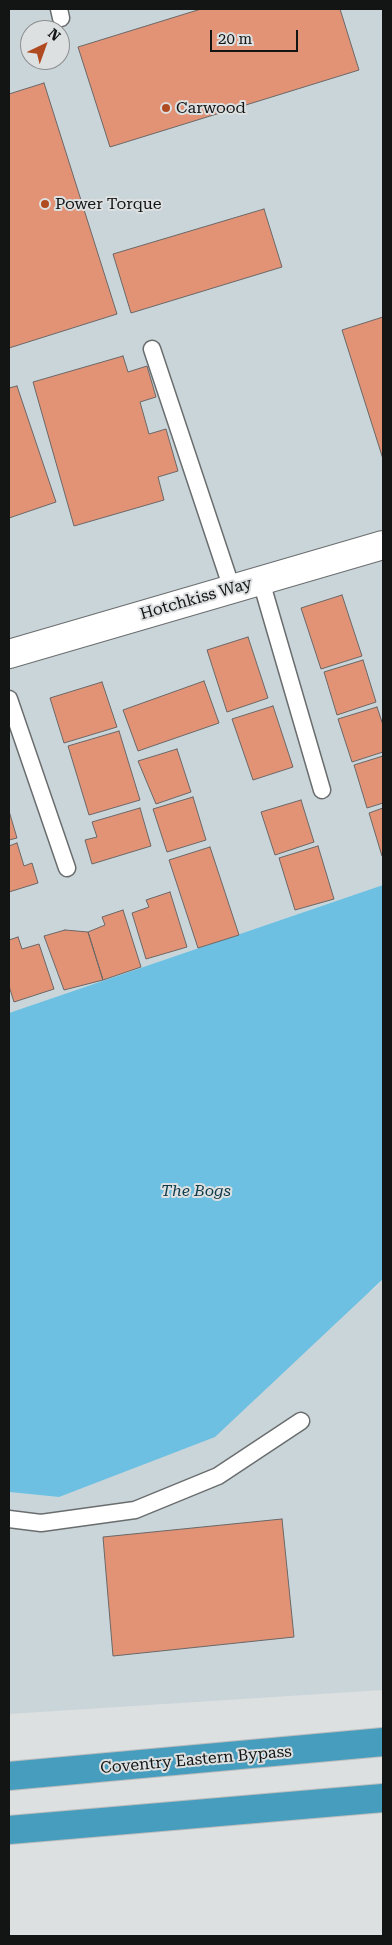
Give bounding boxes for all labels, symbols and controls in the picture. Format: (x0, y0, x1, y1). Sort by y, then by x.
north arrow (20, 20, 70, 70)
scale bar (212, 20, 300, 52)
text: N (45, 25, 64, 44)
text: 20 m (218, 30, 252, 48)
place label: Carwood (176, 98, 246, 118)
marker: Carwood (160, 102, 172, 114)
place label: Power Torque (55, 194, 162, 214)
marker: Power Torque (39, 198, 51, 210)
street label: Hotchkiss Way (138, 574, 254, 624)
park label: The Bogs (161, 1181, 231, 1201)
street label: Coventry Eastern Bypass (100, 1742, 292, 1778)

